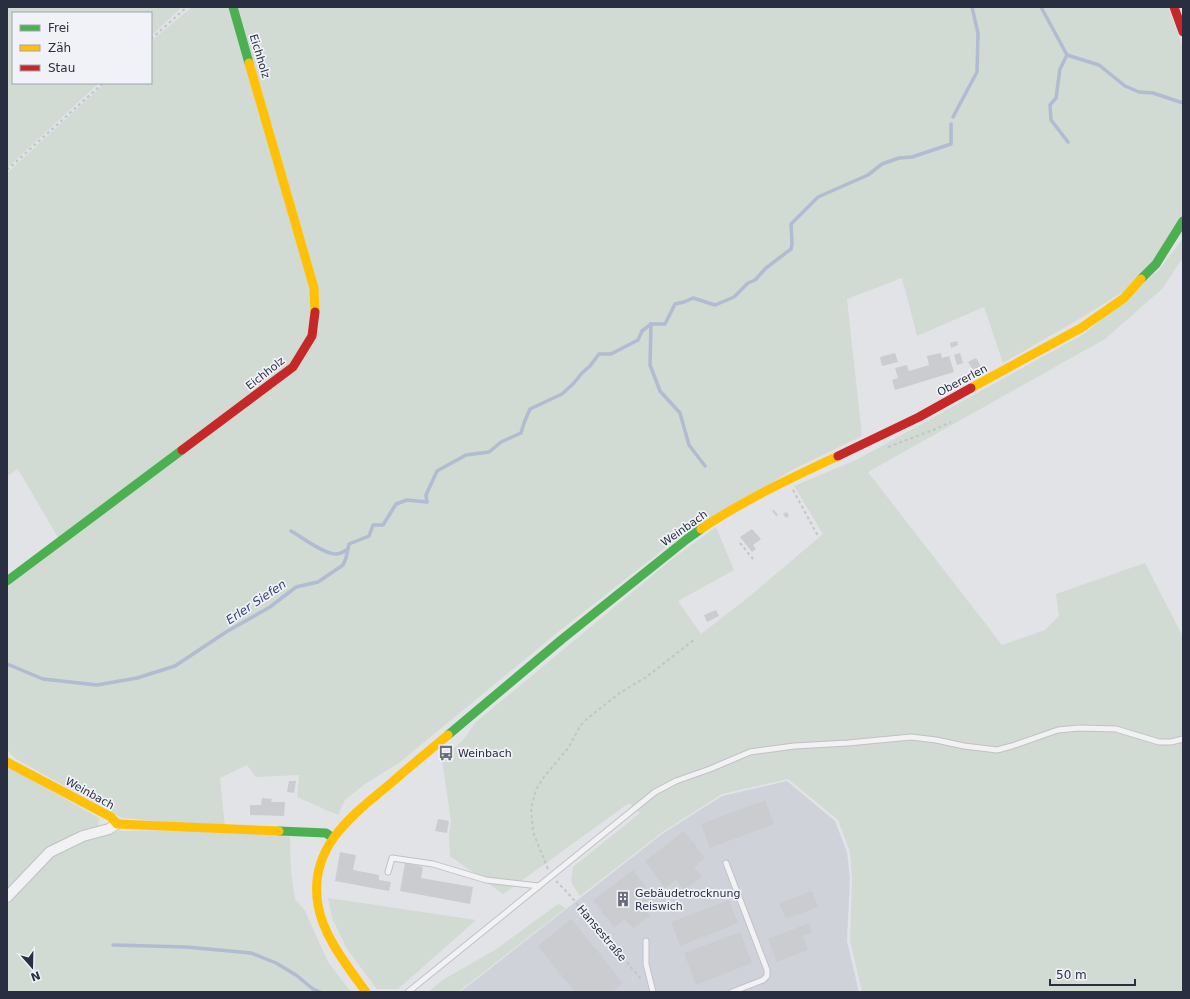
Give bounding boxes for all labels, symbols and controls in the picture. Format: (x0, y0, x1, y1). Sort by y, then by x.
legend (12, 12, 152, 84)
text: Frei (48, 21, 69, 35)
street label: Eichholz (247, 32, 272, 80)
text: Zäh (48, 41, 71, 55)
text: Stau (48, 61, 75, 75)
street label: Eichholz (243, 354, 287, 393)
street label: Obererlen (935, 362, 989, 399)
street label: Weinbach (659, 508, 710, 549)
water label: Erler Siefen (223, 577, 289, 627)
bus stop icon: Weinbach (437, 744, 455, 762)
place label: Weinbach (458, 747, 512, 760)
street label: Weinbach (63, 775, 116, 812)
place label: Gebäudetrocknung Reiswich (635, 887, 740, 913)
building icon: Gebäudetrocknung Reiswich (614, 890, 632, 908)
street label: Hansestraße (574, 903, 629, 964)
north arrow (12, 947, 52, 987)
scale bar (1050, 961, 1135, 987)
text: N (29, 968, 42, 984)
text: 50 m (1056, 968, 1087, 982)

